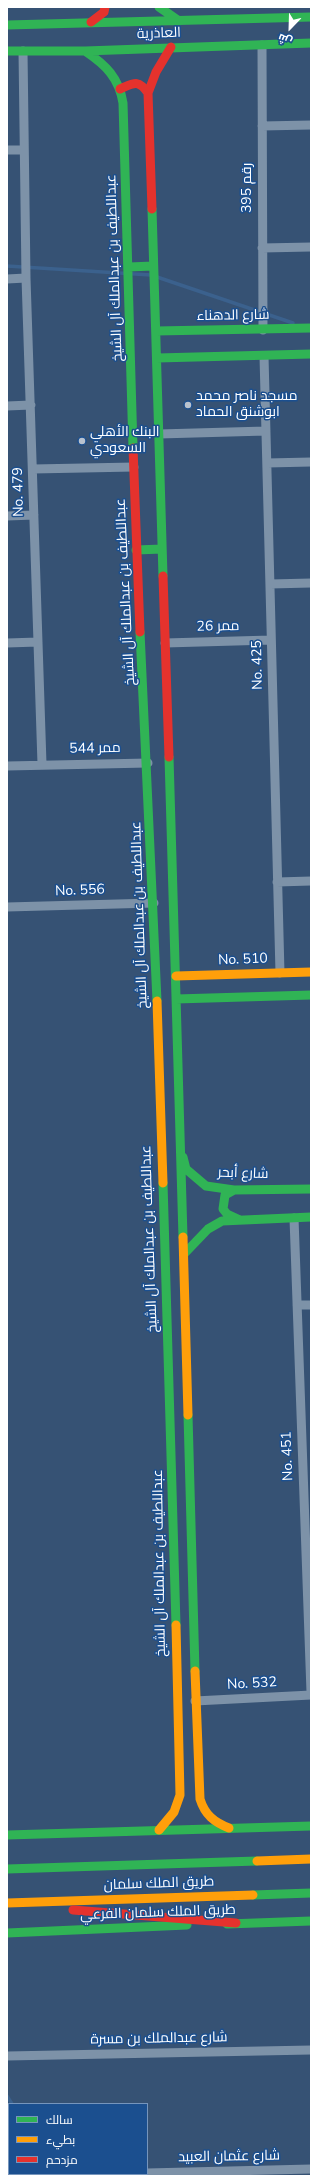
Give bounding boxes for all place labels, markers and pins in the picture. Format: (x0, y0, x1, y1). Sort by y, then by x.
place label: مسجد ناصر محمد ابوشنق الحماد (196, 389, 298, 422)
marker: مسجد ناصر محمد ابوشنق الحماد (183, 400, 193, 410)
place label: البنك الأهلي السعودي (90, 425, 160, 458)
marker: البنك الأهلي السعودي (77, 436, 87, 446)

